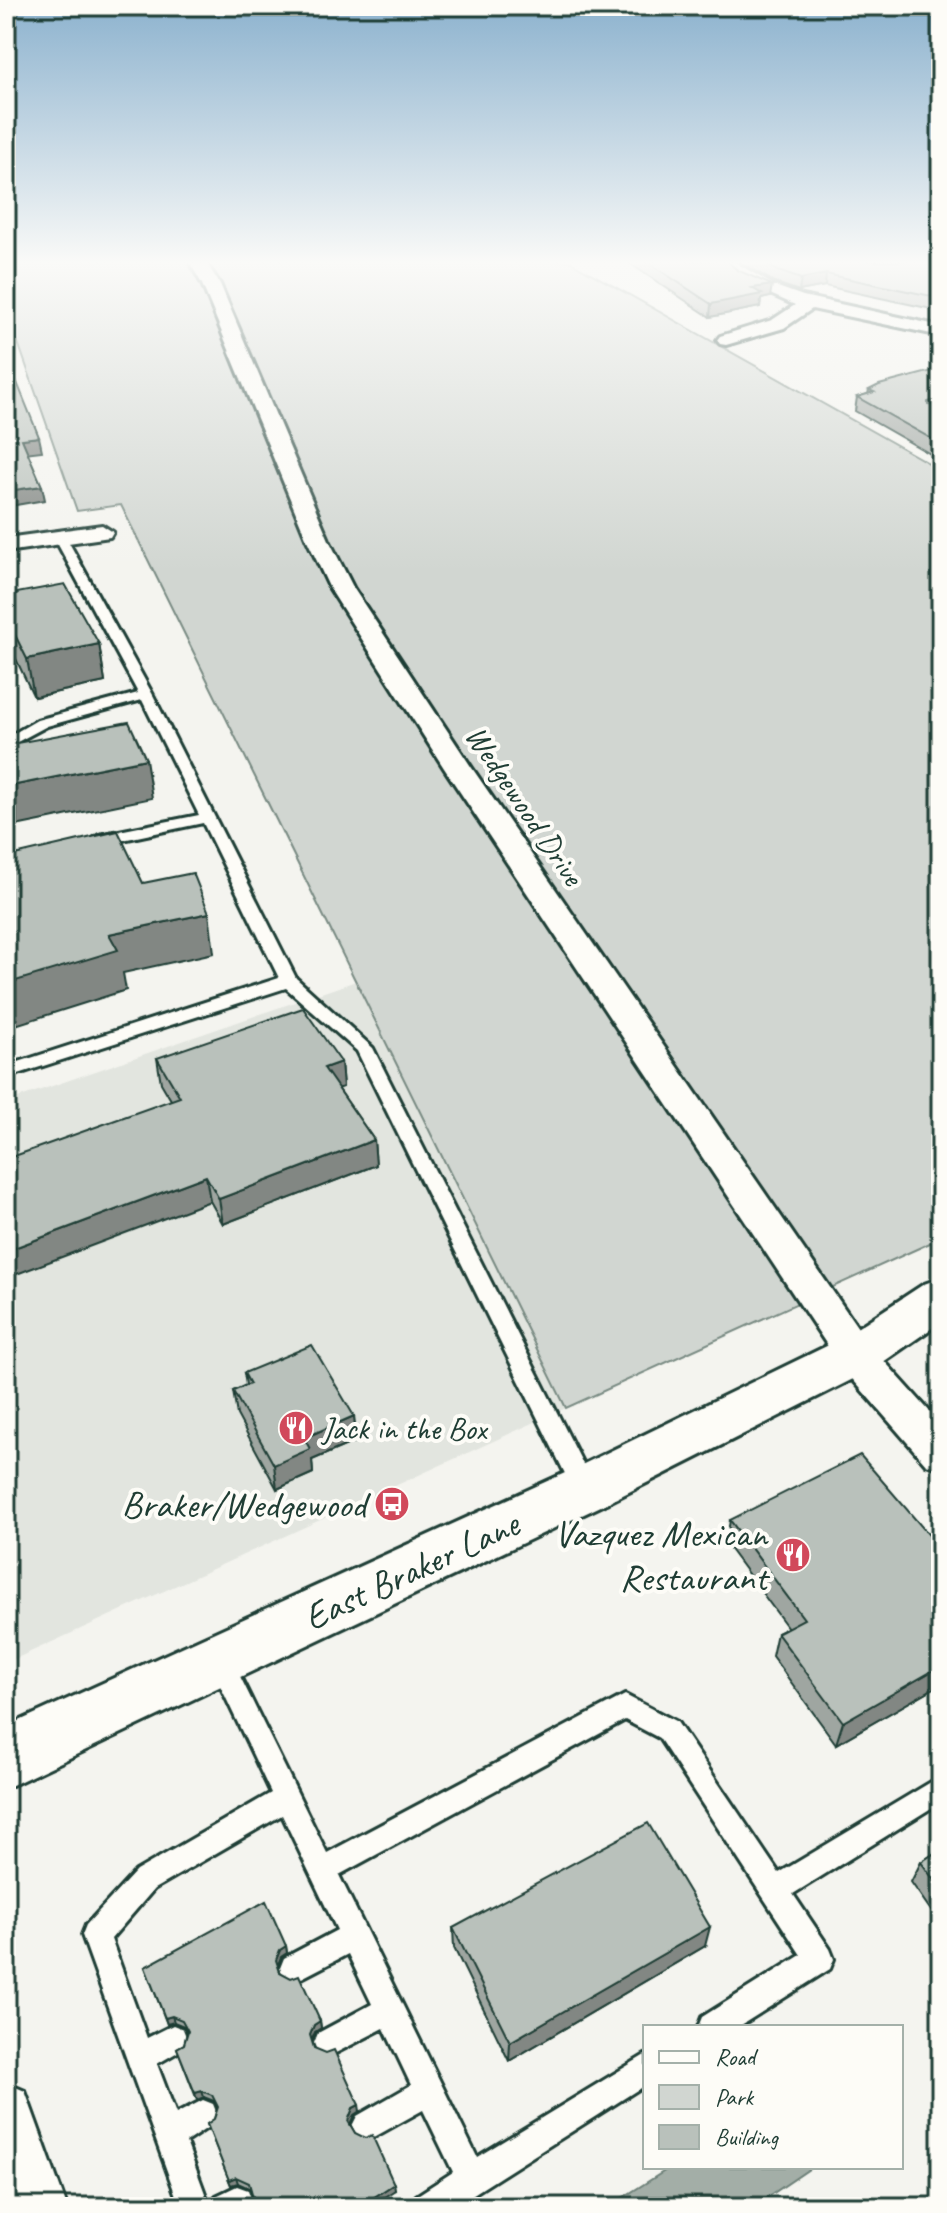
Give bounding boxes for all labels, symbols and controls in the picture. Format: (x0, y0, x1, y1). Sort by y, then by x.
street label: Wedgewood Drive (456, 717, 595, 895)
place label: Jack in the Box (320, 1408, 489, 1449)
restaurant icon: Jack in the Box (277, 1409, 315, 1447)
place label: Braker/Wedgewood (121, 1481, 372, 1528)
bus stop icon: Braker/Wedgewood (373, 1485, 411, 1523)
street label: East Braker Lane (296, 1499, 528, 1641)
place label: Vazquez Mexican Restaurant (554, 1510, 770, 1601)
restaurant icon: Vazquez Mexican Restaurant (774, 1536, 812, 1574)
legend (643, 2025, 903, 2169)
text: Road (715, 2042, 759, 2072)
text: Park (715, 2082, 755, 2112)
text: Building (715, 2122, 780, 2152)

